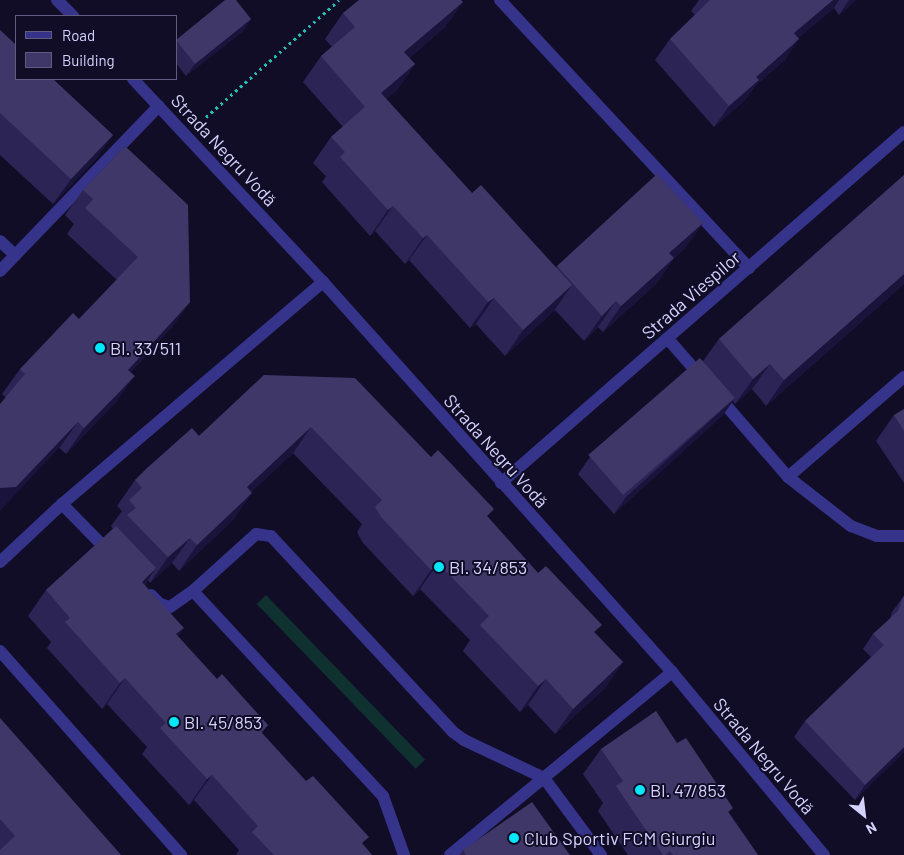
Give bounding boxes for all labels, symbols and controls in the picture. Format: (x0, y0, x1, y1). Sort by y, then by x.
legend (15, 15, 178, 80)
text: Road (62, 26, 95, 44)
text: Building (62, 51, 115, 69)
street label: Strada Negru Vodă (167, 90, 281, 210)
street label: Strada Viespilor (637, 246, 745, 344)
place label: Bl. 33/511 (110, 337, 181, 359)
marker: Bl. 33/511 (94, 342, 106, 354)
street label: Strada Negru Vodă (439, 390, 553, 512)
place label: Bl. 34/853 (449, 556, 527, 578)
marker: Bl. 34/853 (433, 561, 445, 573)
street label: Strada Negru Vodă (709, 693, 819, 819)
place label: Bl. 45/853 (184, 711, 262, 733)
marker: Bl. 45/853 (168, 716, 180, 728)
place label: Bl. 47/853 (650, 779, 726, 801)
marker: Bl. 47/853 (634, 784, 646, 796)
north arrow (839, 790, 889, 840)
text: N (863, 819, 880, 838)
place label: Club Sportiv FCM Giurgiu (524, 827, 715, 849)
marker: Club Sportiv FCM Giurgiu (508, 832, 520, 844)

